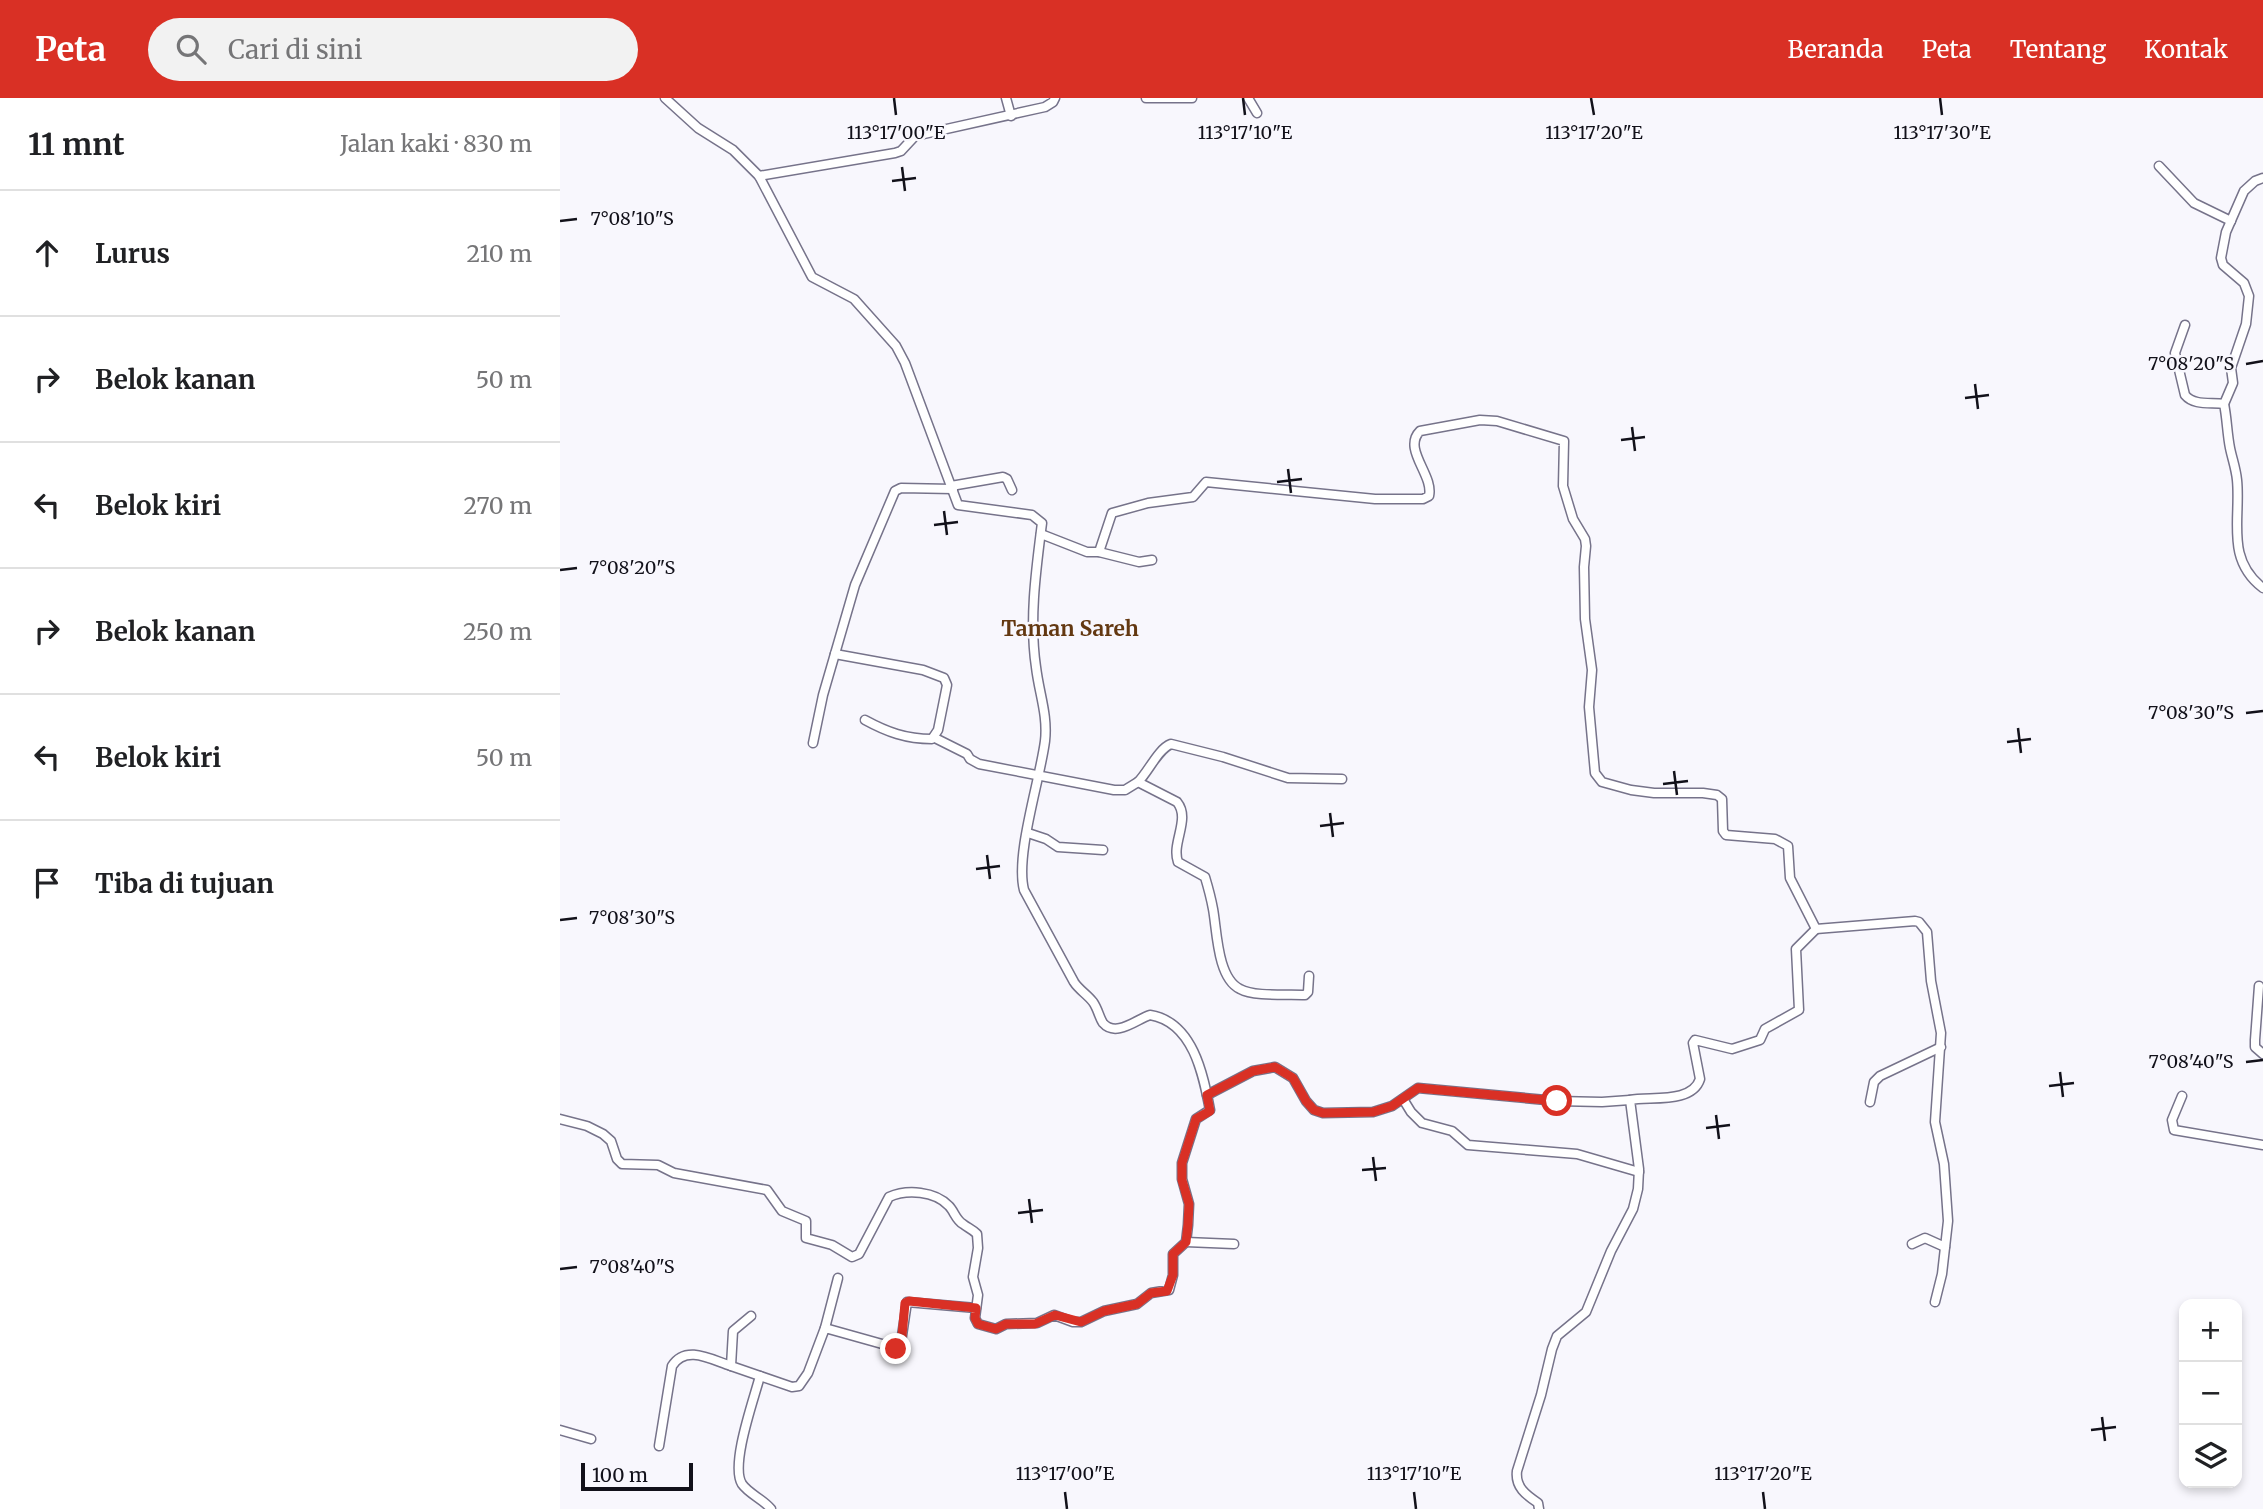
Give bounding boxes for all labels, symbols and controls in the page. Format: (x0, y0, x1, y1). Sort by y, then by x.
search box (148, 18, 638, 81)
text: Peta (35, 29, 106, 70)
icon: search (172, 30, 210, 68)
text: Cari di sini (228, 33, 362, 66)
text: Beranda (1788, 34, 1884, 65)
text: Peta (1922, 34, 1972, 65)
text: Tentang (2010, 34, 2106, 65)
text: Kontak (2144, 34, 2228, 65)
text: 113°17'00"E (847, 121, 946, 144)
text: 113°17'10"E (1198, 121, 1293, 144)
text: 113°17'20"E (1545, 121, 1643, 144)
text: 113°17'30"E (1893, 121, 1991, 144)
text: 11 mnt (28, 125, 124, 163)
text: Jalan kaki · 830 m (340, 129, 532, 158)
text: 7°08'10"S (590, 207, 674, 230)
icon: ahead (28, 234, 66, 272)
text: Lurus (95, 237, 170, 270)
text: 210 m (467, 239, 532, 268)
text: 7°08'20"S (2148, 352, 2234, 375)
icon: right (28, 360, 66, 398)
text: Belok kanan (95, 363, 255, 396)
text: 50 m (476, 365, 532, 394)
icon: left (28, 486, 66, 524)
text: Belok kiri (95, 489, 221, 522)
text: 270 m (464, 491, 532, 520)
text: 7°08'20"S (589, 556, 675, 579)
icon: right (28, 612, 66, 650)
text: Belok kanan (95, 615, 255, 648)
district label: Taman Sareh (1001, 615, 1139, 642)
text: 250 m (463, 617, 532, 646)
text: 7°08'30"S (2148, 701, 2234, 724)
icon: left (28, 738, 66, 776)
text: Belok kiri (95, 741, 221, 774)
text: 50 m (476, 743, 532, 772)
icon: arrive (28, 864, 66, 902)
text: Tiba di tujuan (95, 867, 274, 900)
text: 7°08'30"S (589, 906, 675, 929)
text: 7°08'40"S (2149, 1050, 2234, 1073)
route start (1541, 1085, 1572, 1116)
text: 7°08'40"S (590, 1255, 675, 1278)
map controls (2179, 1299, 2242, 1488)
button: + (2179, 1299, 2242, 1362)
route end (880, 1333, 911, 1364)
button: − (2179, 1362, 2242, 1425)
button: layers (2179, 1425, 2242, 1488)
scale bar (581, 1460, 693, 1492)
text: 113°17'00"E (1016, 1462, 1115, 1485)
text: 113°17'10"E (1367, 1462, 1462, 1485)
text: 113°17'20"E (1714, 1462, 1812, 1485)
text: 100 m (592, 1463, 648, 1487)

